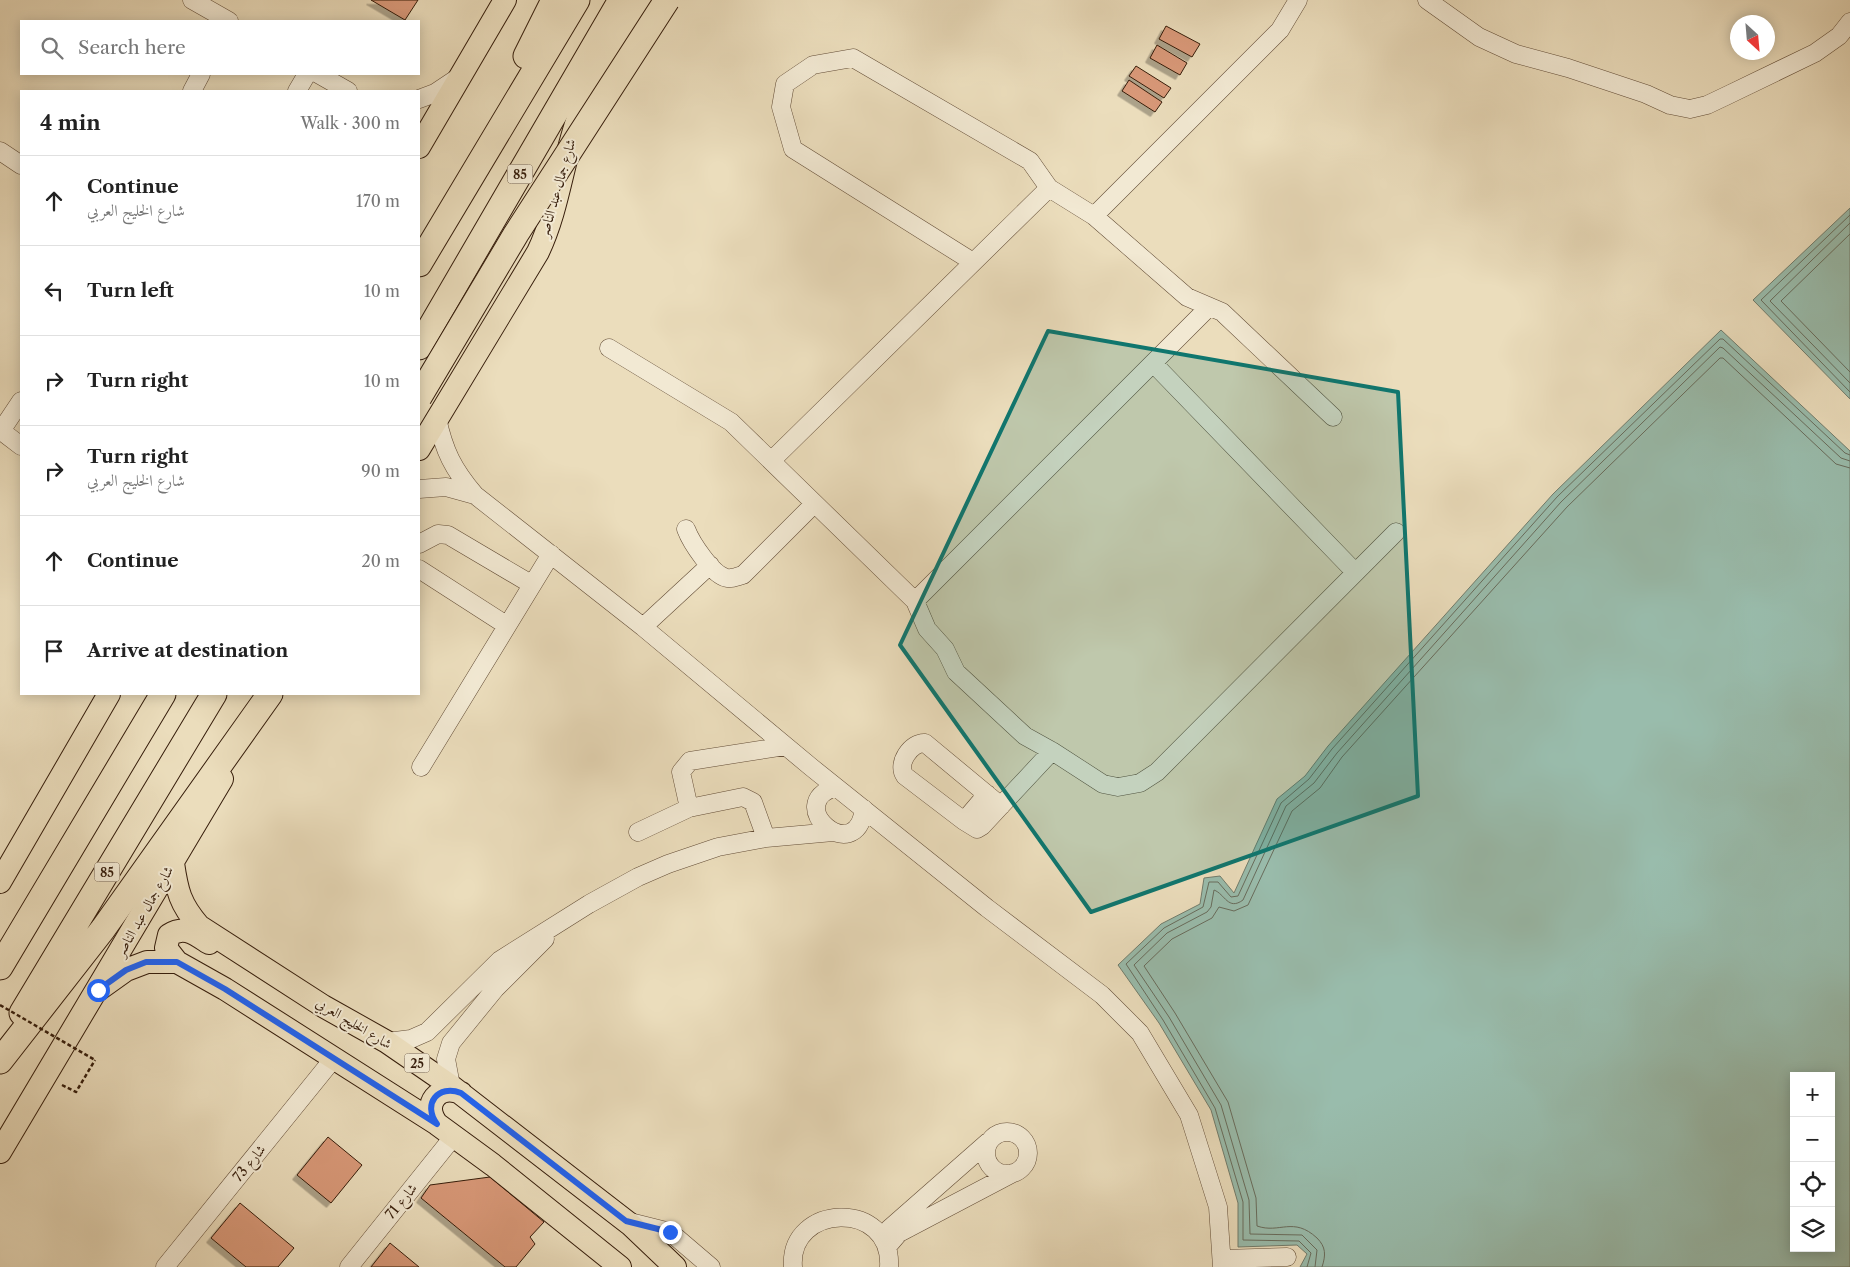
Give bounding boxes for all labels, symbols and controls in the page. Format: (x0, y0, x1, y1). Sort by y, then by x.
north arrow (1730, 15, 1775, 60)
search box (20, 20, 420, 75)
icon: search (38, 34, 66, 62)
text: Search here (78, 36, 186, 59)
text: 4 min (40, 110, 101, 135)
text: Walk · 300 m (301, 113, 400, 133)
street label: شارع جمال عبد الناصر (534, 137, 583, 242)
road number: 85 (508, 164, 532, 183)
text: Continue (87, 175, 179, 198)
icon: ahead (40, 187, 68, 215)
text: 170 m (356, 191, 400, 211)
text: شارع الخليج العربي (87, 200, 185, 220)
icon: left (40, 277, 68, 305)
text: Turn left (87, 279, 174, 302)
text: 10 m (364, 281, 400, 301)
icon: right (40, 367, 68, 395)
text: Turn right (87, 369, 188, 392)
text: 10 m (364, 371, 400, 391)
text: Turn right (87, 445, 188, 468)
icon: right (40, 457, 68, 485)
text: 90 m (361, 461, 400, 481)
text: شارع الخليج العربي (87, 470, 185, 490)
icon: ahead (40, 547, 68, 575)
text: Continue (87, 549, 179, 572)
text: 20 m (361, 551, 400, 571)
icon: arrive (40, 637, 68, 665)
text: Arrive at destination (87, 639, 288, 662)
road number: 85 (94, 862, 120, 882)
street label: شارع جمال عبد الناصر (110, 863, 180, 963)
route start (87, 979, 110, 1002)
street label: شارع الخليج العربي (311, 993, 395, 1056)
road number: 25 (404, 1054, 430, 1072)
map controls (1790, 1072, 1835, 1252)
button: + (1790, 1072, 1835, 1117)
button: − (1790, 1117, 1835, 1162)
street label: شارع 73 (229, 1141, 272, 1187)
button: locate (1790, 1162, 1835, 1207)
street label: شارع 71 (381, 1179, 423, 1224)
button: layers (1790, 1207, 1835, 1252)
route end (659, 1221, 682, 1244)

